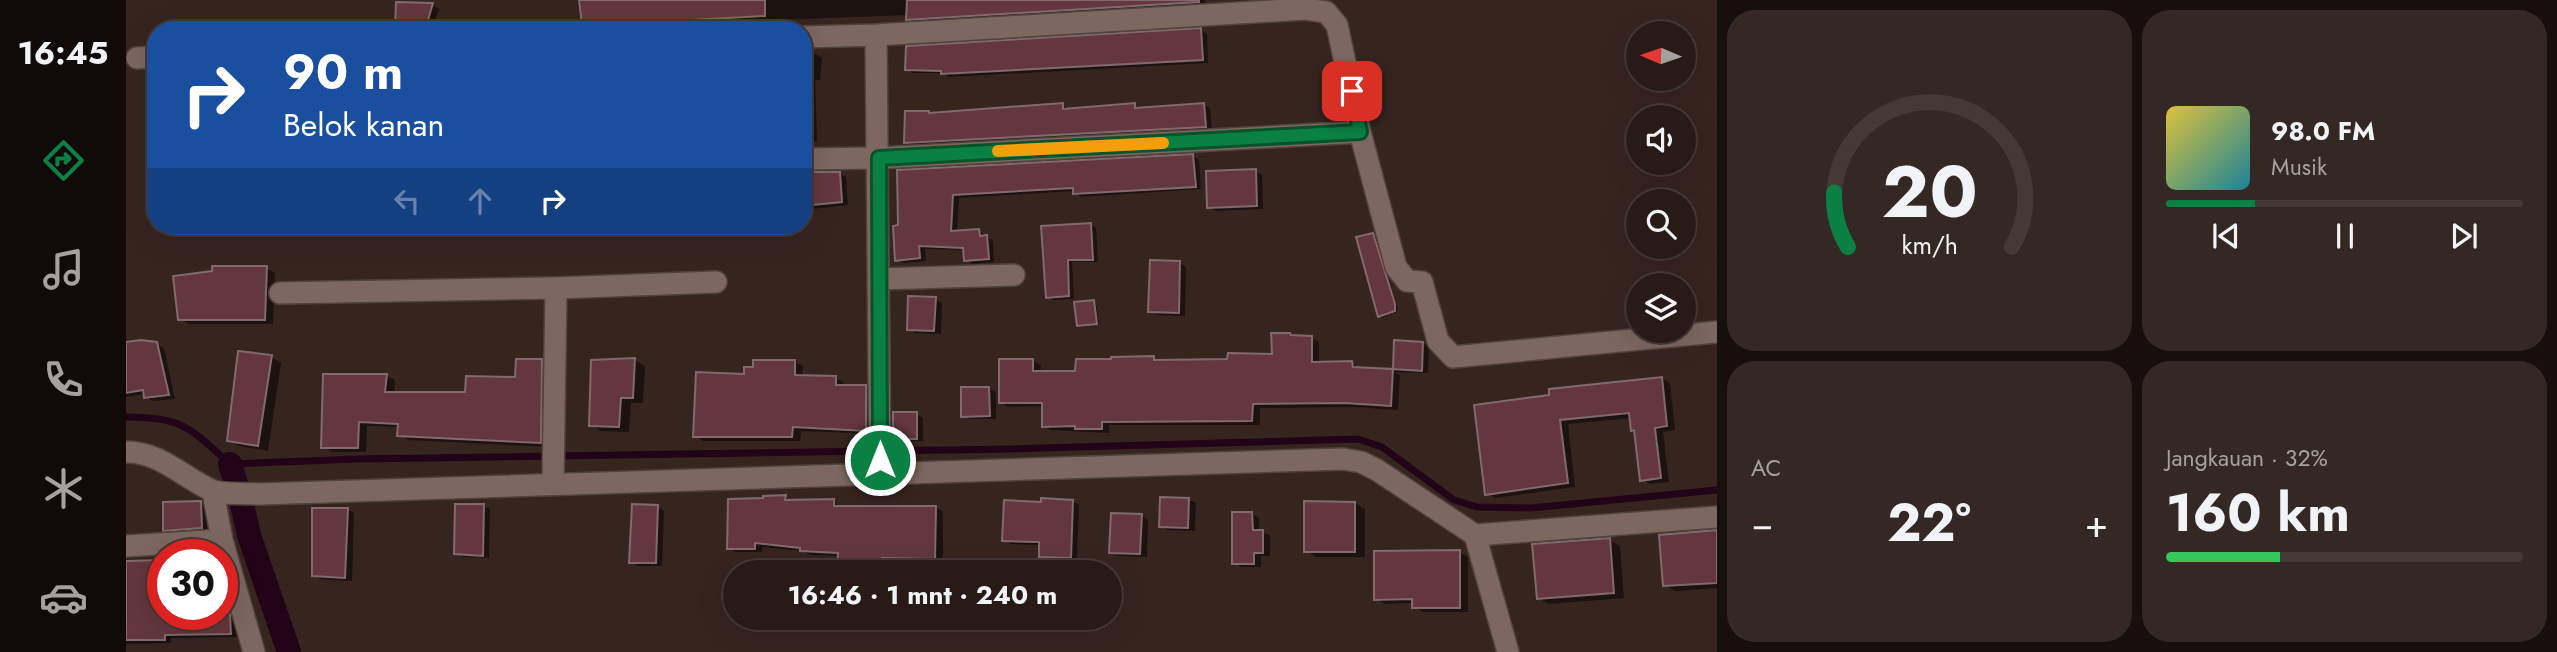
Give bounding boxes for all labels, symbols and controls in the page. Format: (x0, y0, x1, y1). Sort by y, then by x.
north arrow (1626, 21, 1696, 91)
map controls (1626, 21, 1696, 343)
text: 16:45 (18, 30, 108, 76)
text: 90 m (283, 37, 403, 107)
icon: right (168, 49, 259, 140)
pin (1322, 61, 1382, 121)
icon: arrive (1333, 72, 1371, 110)
text: Belok kanan (283, 102, 444, 148)
button: sound (1626, 105, 1696, 175)
text: 98.0 FM (2271, 112, 2375, 150)
icon: directions (39, 136, 88, 185)
text: 20 (1882, 139, 1977, 244)
text: Musik (2271, 150, 2327, 184)
icon: left (388, 182, 426, 220)
icon: ahead (461, 182, 499, 220)
icon: right (534, 182, 572, 220)
button: search (1626, 189, 1696, 259)
icon: previous (2207, 217, 2245, 255)
icon: pause (2326, 217, 2364, 255)
icon: next (2445, 217, 2483, 255)
text: km/h (1901, 227, 1958, 263)
icon: music (39, 245, 88, 294)
button: layers (1626, 273, 1696, 343)
icon: phone (39, 355, 88, 404)
position arrow (843, 423, 917, 497)
text: Jangkauan · 32% (2166, 441, 2328, 475)
text: AC (1751, 451, 1781, 485)
icon: climate (39, 464, 88, 513)
text: 160 km (2166, 475, 2350, 551)
text: 22° (1887, 485, 1971, 561)
text: − (1751, 496, 1773, 551)
text: + (2085, 496, 2108, 551)
speed limit sign: 30 (147, 539, 238, 630)
icon: car (39, 573, 88, 622)
text: 16:46 · 1 mnt · 240 m (788, 576, 1057, 614)

